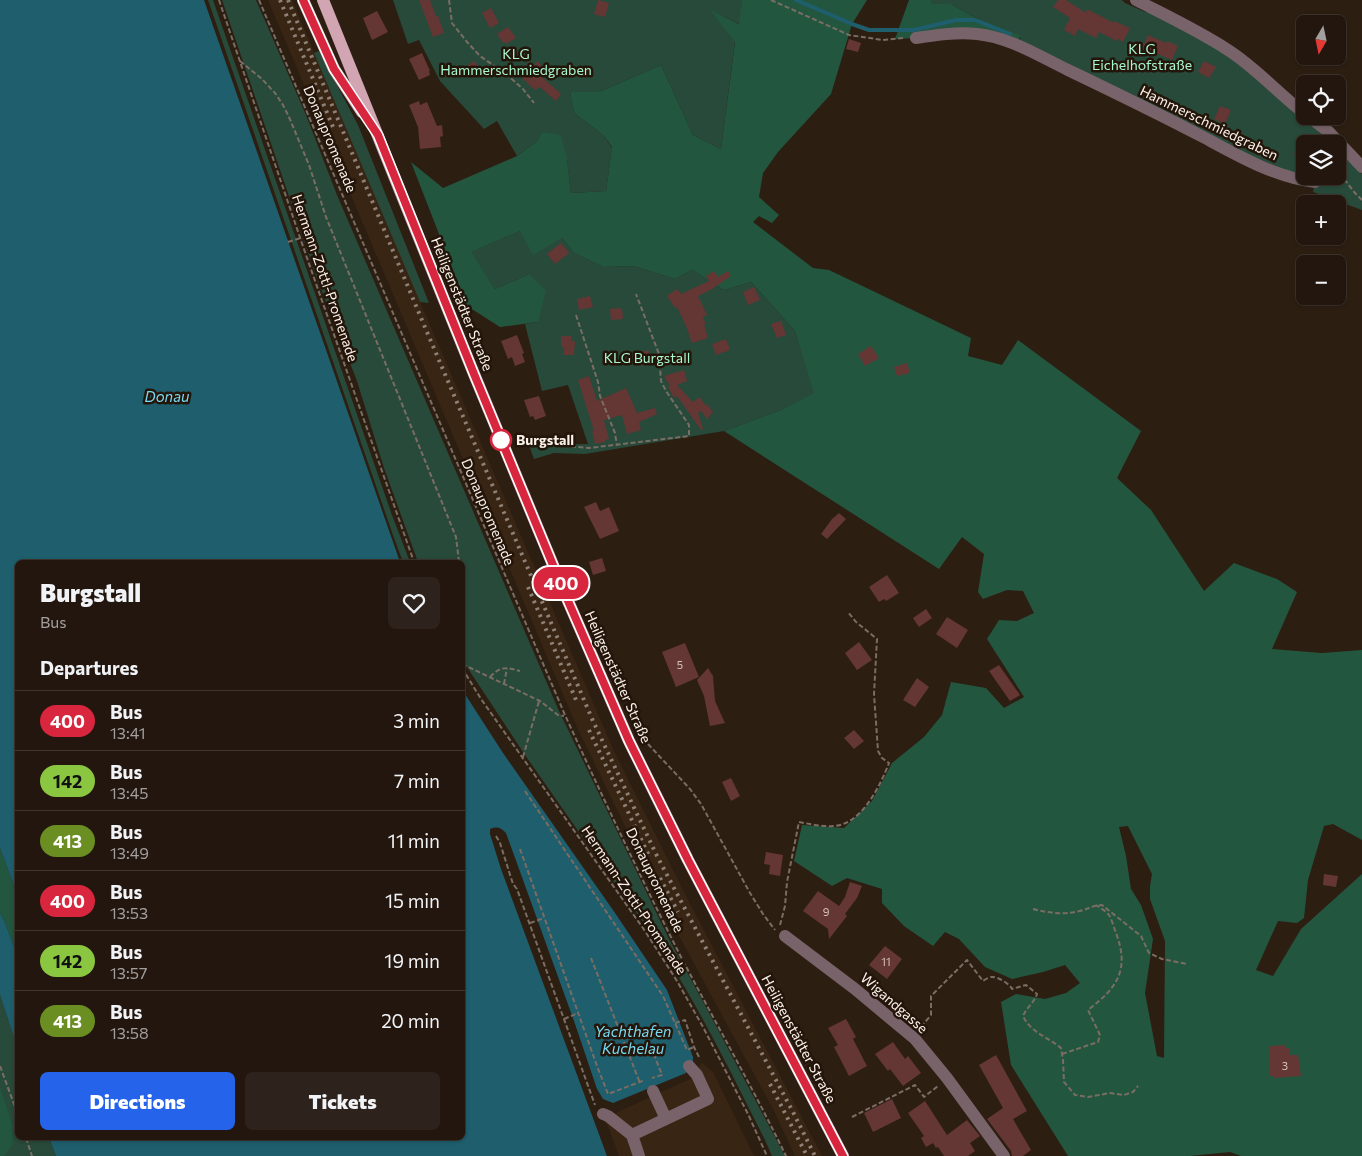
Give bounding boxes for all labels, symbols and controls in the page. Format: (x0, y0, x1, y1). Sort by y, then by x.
north arrow (1296, 15, 1346, 65)
map controls (1296, 15, 1346, 305)
park label: KLG Eichelhofstraße (1092, 40, 1192, 73)
park label: KLG Hammerschmiedgraben (440, 45, 592, 78)
button: locate (1296, 75, 1346, 125)
street label: Hammerschmiedgraben (1137, 82, 1281, 163)
street label: Donaupromenade (300, 83, 361, 195)
button: layers (1296, 135, 1346, 185)
street label: Hermann-Zottl-Promenade (289, 192, 362, 364)
button: + (1296, 195, 1346, 245)
street label: Heiligenstädter Straße (428, 234, 497, 373)
button: − (1296, 255, 1346, 305)
park label: KLG Burgstall (604, 349, 690, 366)
water label: Donau (145, 387, 190, 405)
marker: Burgstall (490, 429, 512, 451)
place label: Burgstall (516, 431, 574, 448)
street label: Donaupromenade (458, 456, 519, 568)
line badge: 400 (532, 567, 590, 599)
text: 400 (544, 572, 578, 594)
button: heart (388, 577, 440, 629)
text: Burgstall (40, 578, 141, 607)
street label: Heiligenstädter Straße (582, 608, 655, 745)
text: Bus (40, 612, 67, 631)
text: Departures (40, 656, 138, 679)
house number: 5 (677, 658, 683, 671)
text: Bus (110, 700, 142, 723)
text: 3 min (393, 709, 440, 732)
text: 400 (50, 710, 85, 732)
text: 13:41 (110, 723, 146, 742)
text: Bus (110, 760, 142, 783)
text: 7 min (394, 769, 440, 792)
text: 142 (53, 770, 82, 792)
text: 13:45 (110, 783, 149, 802)
text: Bus (110, 820, 142, 843)
street label: Hermann-Zottl-Promenade (578, 822, 691, 977)
street label: Donaupromenade (623, 825, 688, 935)
text: 11 min (388, 829, 440, 852)
text: 413 (53, 830, 82, 852)
text: 13:49 (110, 843, 149, 862)
text: Bus (110, 880, 142, 903)
text: 15 min (385, 889, 440, 912)
text: 400 (50, 890, 85, 912)
text: 13:53 (110, 903, 148, 922)
house number: 9 (823, 905, 830, 918)
text: Bus (110, 940, 142, 963)
text: 19 min (384, 949, 440, 972)
text: 142 (53, 950, 82, 972)
house number: 11 (881, 955, 891, 968)
text: 13:57 (110, 963, 147, 982)
street label: Wigandgasse (857, 969, 931, 1036)
street label: Heiligenstädter Straße (758, 972, 840, 1106)
text: Bus (110, 1000, 142, 1023)
text: 20 min (381, 1009, 440, 1032)
text: 413 (53, 1010, 82, 1032)
water label: Yachthafen Kuchelau (595, 1022, 671, 1057)
text: 13:58 (110, 1023, 149, 1042)
house number: 3 (1282, 1059, 1288, 1072)
button: Directions (40, 1072, 235, 1130)
button: Tickets (245, 1072, 440, 1130)

